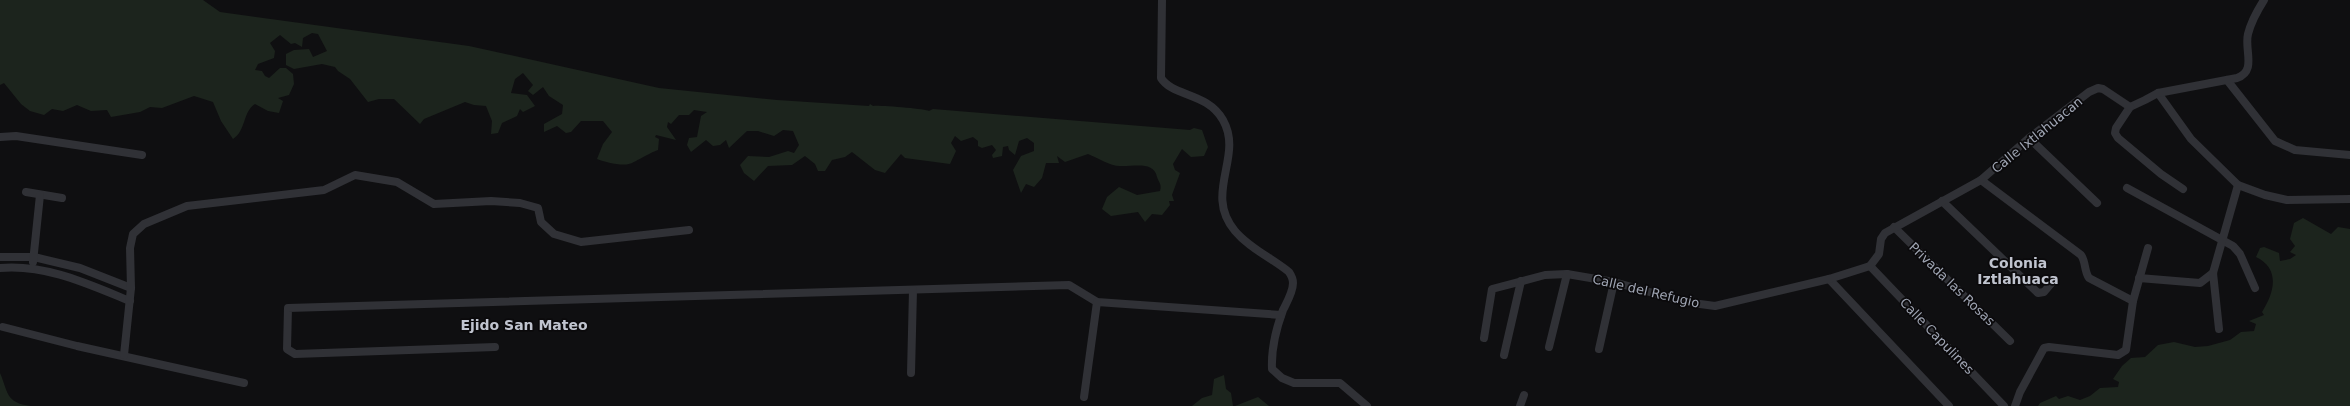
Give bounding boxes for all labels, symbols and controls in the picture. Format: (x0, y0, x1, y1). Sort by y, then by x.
street label: Calle Ixtlahuacan (1989, 94, 2085, 176)
street label: Privada las Rosas (1906, 239, 1998, 329)
district label: Colonia Iztlahuaca (1977, 255, 2059, 287)
street label: Calle del Refugio (1591, 271, 1701, 311)
street label: Calle Capulines (1897, 295, 1977, 377)
district label: Ejido San Mateo (460, 317, 588, 333)

